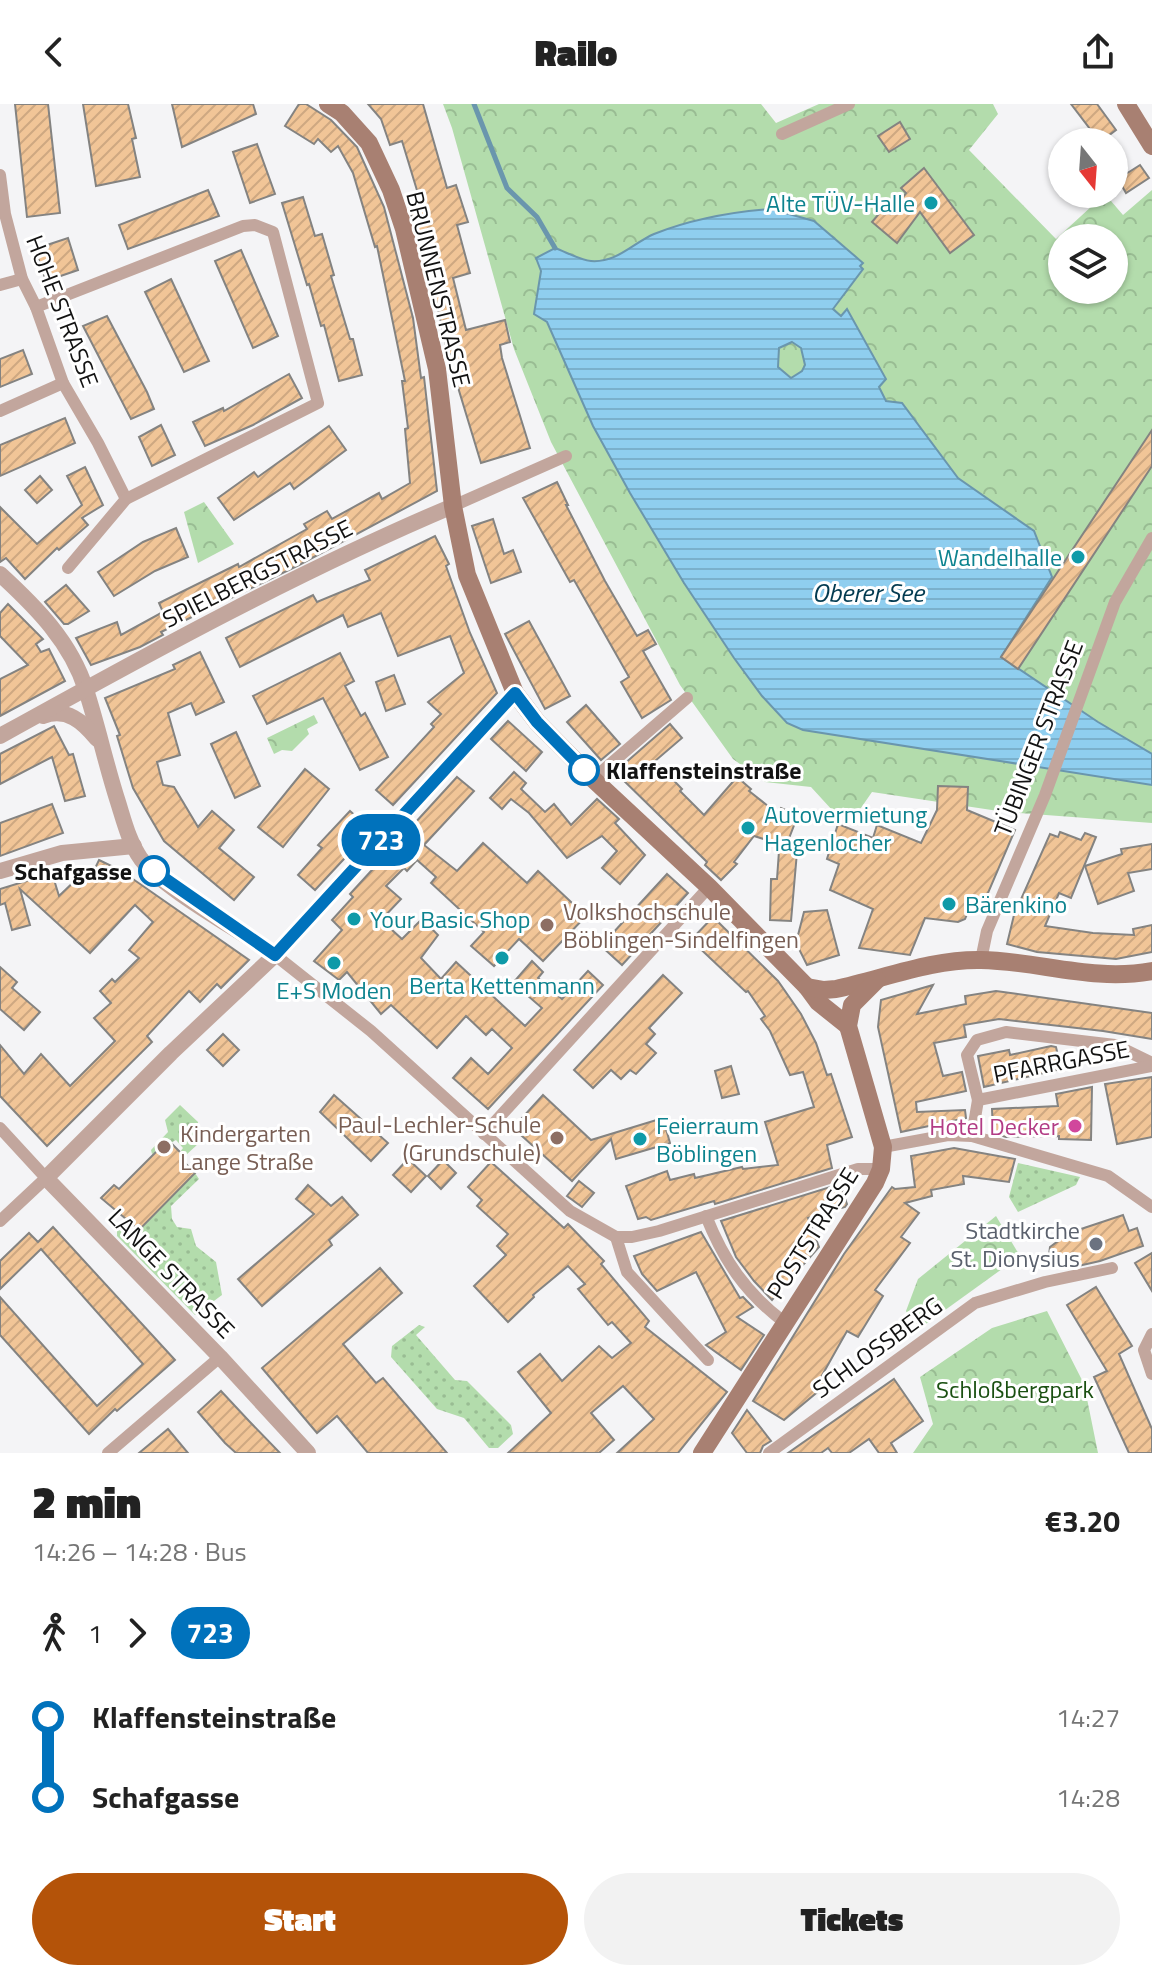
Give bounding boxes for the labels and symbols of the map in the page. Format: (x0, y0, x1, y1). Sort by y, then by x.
north arrow (1048, 128, 1128, 208)
place label: Alte TÜV-Halle (766, 185, 915, 221)
street label: BRUNNENSTRASSE (397, 187, 481, 391)
marker: Alte TÜV-Halle (922, 194, 940, 212)
street label: HOHE STRASSE (17, 230, 109, 392)
street label: SPIELBERGSTRASSE (156, 509, 358, 637)
place label: Wandelhalle (938, 539, 1062, 575)
marker: Wandelhalle (1069, 548, 1087, 566)
water label: Oberer See (812, 573, 926, 612)
street label: TÜBINGER STRASSE (984, 635, 1092, 841)
place label: Klaffensteinstraße (606, 752, 801, 788)
marker: Klaffensteinstraße (569, 755, 599, 785)
place label: Autovermietung Hagenlocher (764, 796, 927, 860)
line badge: 723 (335, 814, 427, 866)
marker: Autovermietung Hagenlocher (739, 819, 757, 837)
place label: Schafgasse (14, 853, 132, 889)
marker: Schafgasse (139, 856, 169, 886)
place label: Bärenkino (965, 886, 1067, 922)
place label: Volkshochschule Böblingen-Sindelfingen (563, 893, 799, 957)
marker: Bärenkino (940, 895, 958, 913)
place label: Your Basic Shop (370, 901, 530, 937)
marker: Your Basic Shop (345, 910, 363, 928)
marker: Volkshochschule Böblingen-Sindelfingen (538, 916, 556, 934)
marker: Berta Kettenmann (493, 949, 511, 967)
marker: E+S Moden (325, 954, 343, 972)
place label: Berta Kettenmann (409, 967, 595, 1003)
place label: E+S Moden (276, 972, 392, 1008)
street label: PFARRGASSE (990, 1030, 1132, 1092)
place label: Paul-Lechler-Schule (Grundschule) (338, 1106, 541, 1170)
place label: Feierraum Böblingen (656, 1107, 759, 1171)
place label: Hotel Decker (929, 1108, 1059, 1144)
place label: Kindergarten Lange Straße (180, 1115, 314, 1179)
marker: Hotel Decker (1066, 1117, 1084, 1135)
marker: Paul-Lechler-Schule (Grundschule) (548, 1129, 566, 1147)
marker: Feierraum Böblingen (631, 1130, 649, 1148)
marker: Kindergarten Lange Straße (155, 1138, 173, 1156)
street label: POSTSTRASSE (757, 1160, 867, 1306)
street label: LANGE STRASSE (100, 1200, 244, 1346)
place label: Stadtkirche St. Dionysius (950, 1212, 1080, 1276)
marker: Stadtkirche St. Dionysius (1087, 1235, 1105, 1253)
street label: SCHLOSSBERG (805, 1288, 949, 1406)
park label: Schloßbergpark (936, 1371, 1095, 1407)

